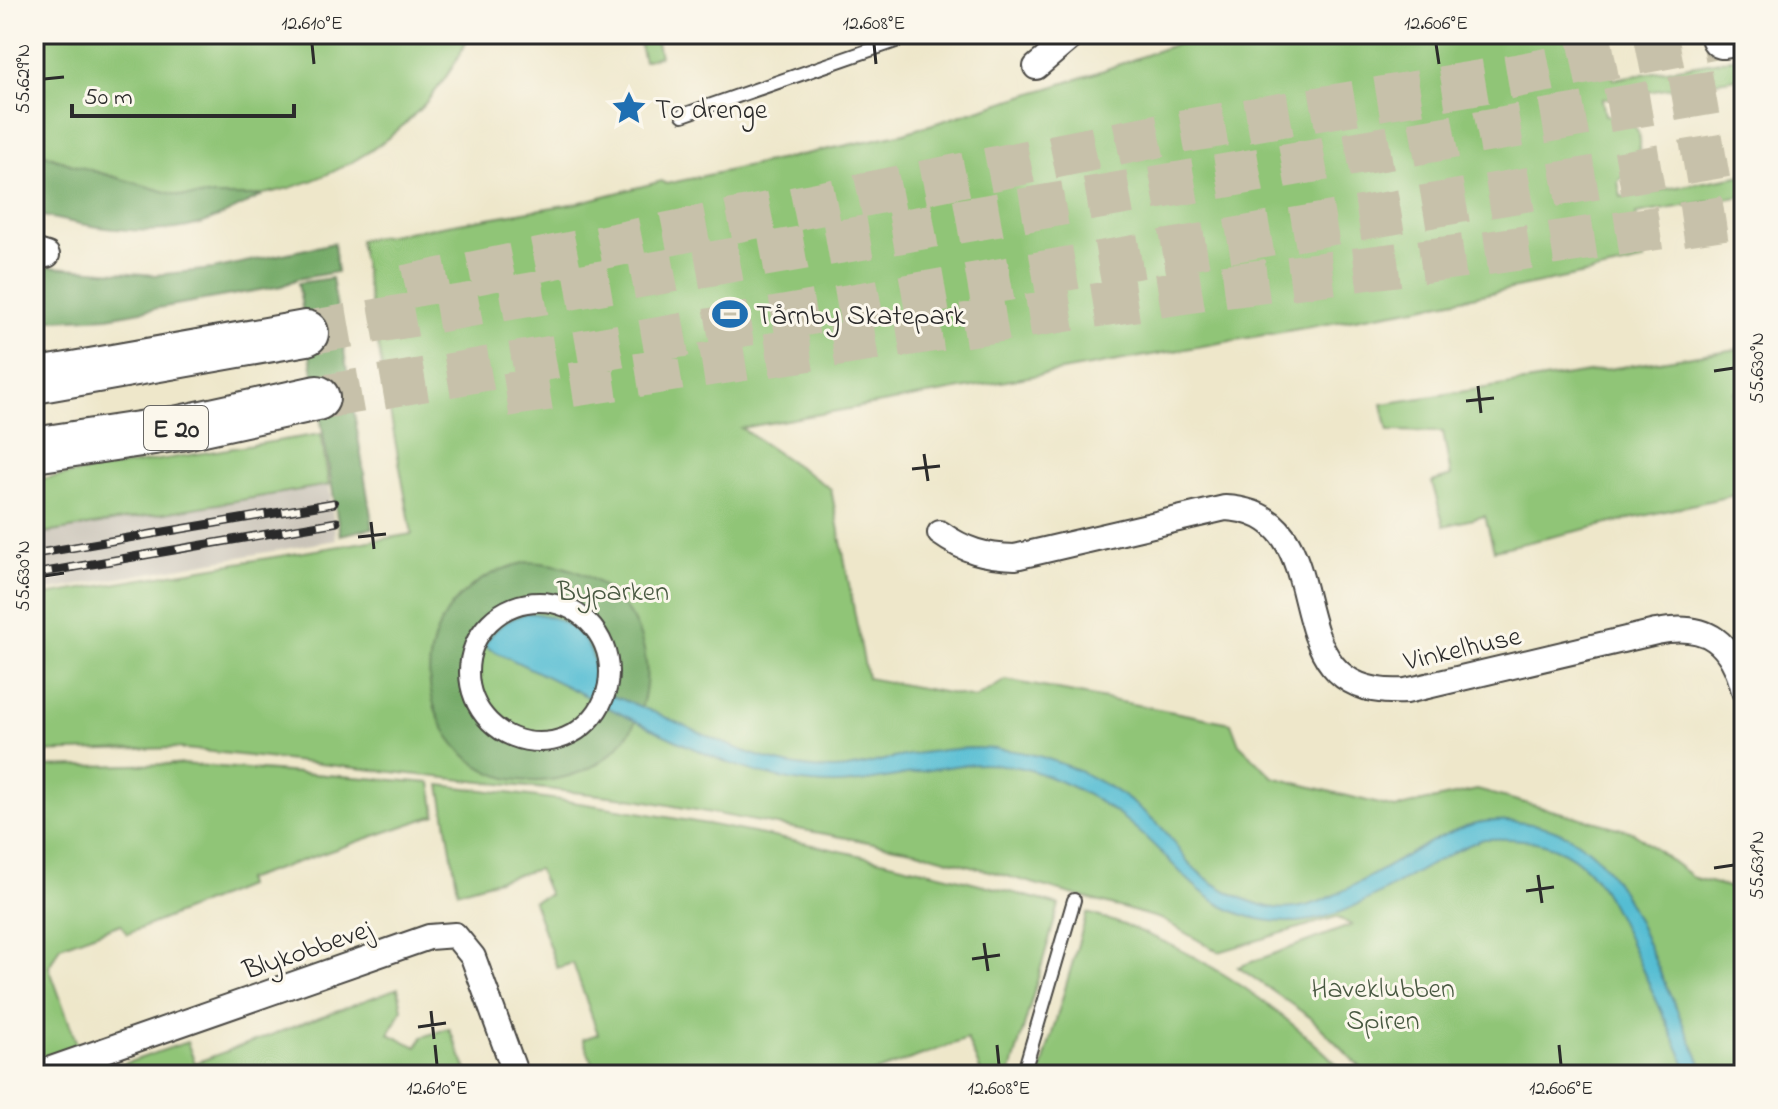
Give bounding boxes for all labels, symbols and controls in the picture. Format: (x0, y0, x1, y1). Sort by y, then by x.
text: 12.610°E (281, 10, 343, 39)
text: 12.608°E (843, 10, 905, 39)
text: 12.606°E (1404, 10, 1468, 39)
text: 55.629°N (10, 44, 39, 114)
scale bar (72, 68, 294, 118)
text: 50 m (84, 81, 133, 116)
place icon: To drenge (610, 89, 648, 127)
place label: To drenge (655, 91, 768, 132)
sports icon: Tårnby Skatepark (711, 295, 749, 333)
place label: Tårnby Skatepark (756, 297, 966, 338)
text: 55.630°N (1744, 332, 1773, 404)
road number: E 20 (144, 406, 208, 450)
text: 55.630°N (10, 540, 39, 612)
park label: Byparken (556, 573, 669, 614)
street label: Vinkelhuse (1399, 617, 1526, 684)
text: 55.631°N (1744, 830, 1773, 900)
street label: Blykobbevej (237, 910, 380, 993)
park label: Haveklubben Spiren (1311, 970, 1455, 1043)
text: 12.610°E (406, 1075, 468, 1104)
text: 12.608°E (968, 1075, 1030, 1104)
text: 12.606°E (1529, 1075, 1593, 1104)

